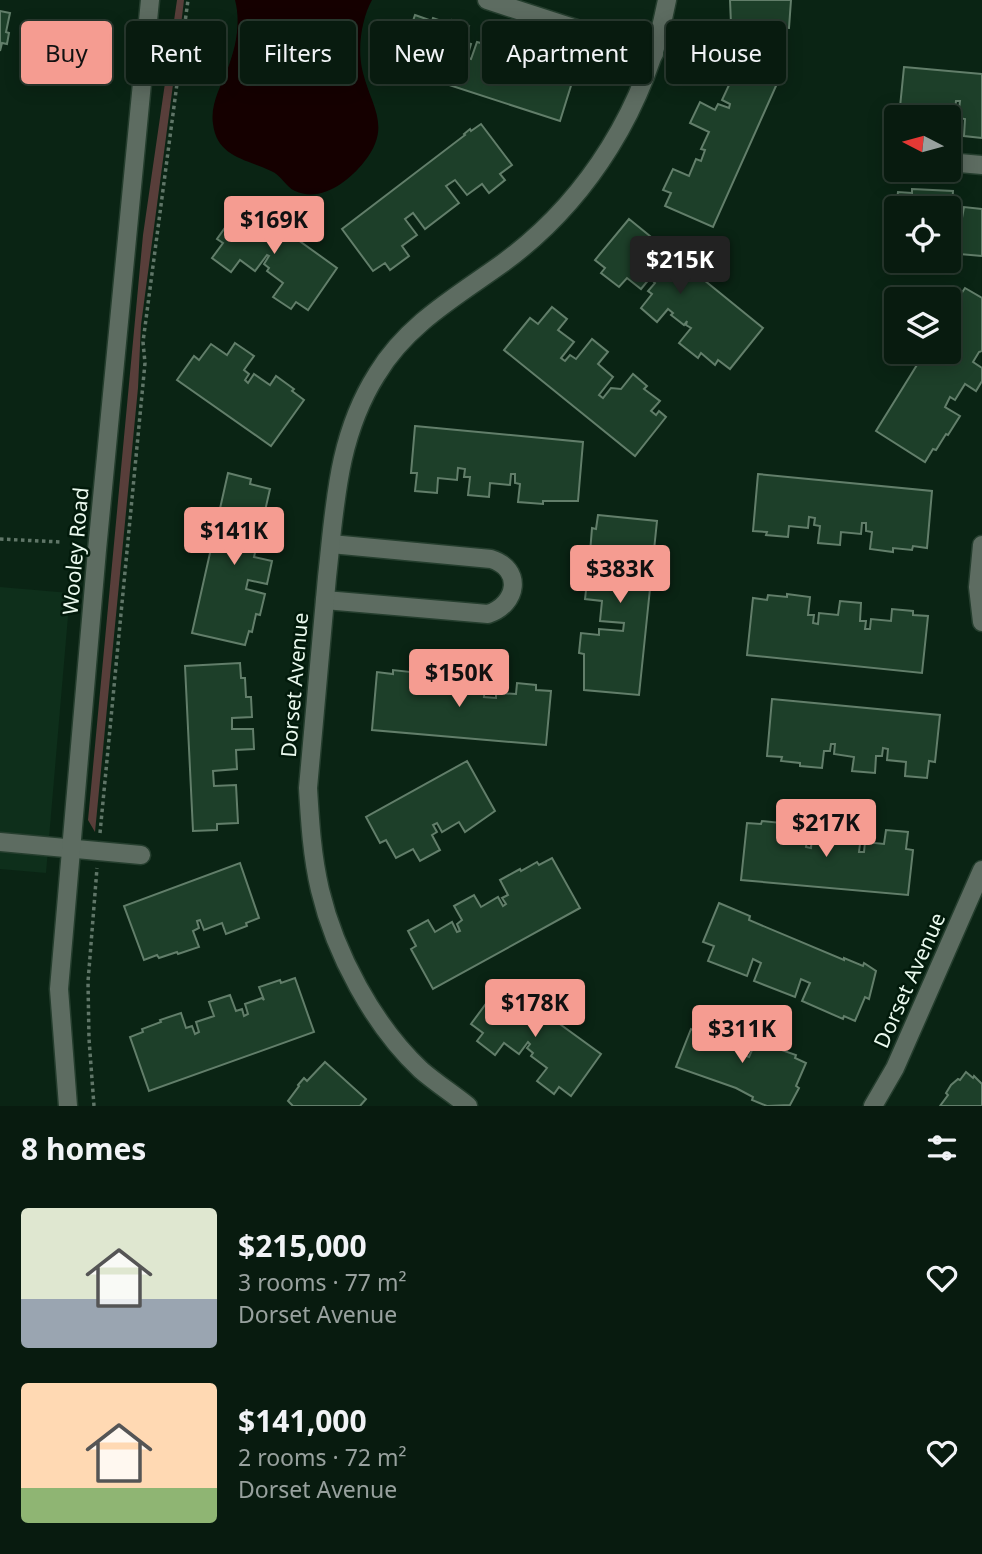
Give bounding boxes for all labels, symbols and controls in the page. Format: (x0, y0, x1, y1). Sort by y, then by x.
chip: Buy (21, 21, 112, 84)
chip: Rent (126, 21, 226, 84)
chip: Filters (240, 21, 356, 84)
chip: New (370, 21, 468, 84)
chip: Apartment (482, 21, 652, 84)
chip: House (666, 21, 786, 84)
north arrow (884, 105, 961, 182)
map controls (884, 105, 961, 364)
pin: $169K (225, 196, 323, 256)
button: locate (884, 196, 961, 273)
text: $169K (240, 203, 308, 235)
pin: $215K (631, 236, 729, 296)
text: $215K (646, 243, 714, 275)
button: layers (884, 287, 961, 364)
street label: Wooley Road (55, 486, 95, 616)
pin: $141K (185, 508, 283, 567)
text: $141K (200, 514, 268, 546)
pin: $383K (571, 546, 669, 605)
text: $383K (586, 552, 654, 584)
street label: Dorset Avenue (274, 611, 314, 759)
pin: $150K (410, 650, 508, 709)
text: $150K (425, 656, 493, 688)
pin: $217K (777, 800, 875, 859)
text: $217K (792, 806, 860, 838)
street label: Dorset Avenue (867, 908, 951, 1052)
pin: $178K (486, 979, 584, 1039)
text: $178K (501, 986, 569, 1018)
pin: $311K (693, 1006, 791, 1065)
text: $311K (708, 1012, 776, 1044)
text: 8 homes (21, 1128, 146, 1169)
icon: filters (923, 1129, 961, 1167)
text: $215,000 (238, 1225, 367, 1266)
icon: home (77, 1236, 161, 1320)
icon: heart (923, 1259, 961, 1297)
text: 3 rooms · 77 m² (238, 1266, 407, 1298)
text: Dorset Avenue (238, 1298, 397, 1330)
text: $141,000 (238, 1400, 367, 1441)
icon: home (77, 1411, 161, 1495)
icon: heart (923, 1434, 961, 1472)
text: 2 rooms · 72 m² (238, 1441, 407, 1473)
text: Dorset Avenue (238, 1473, 397, 1505)

